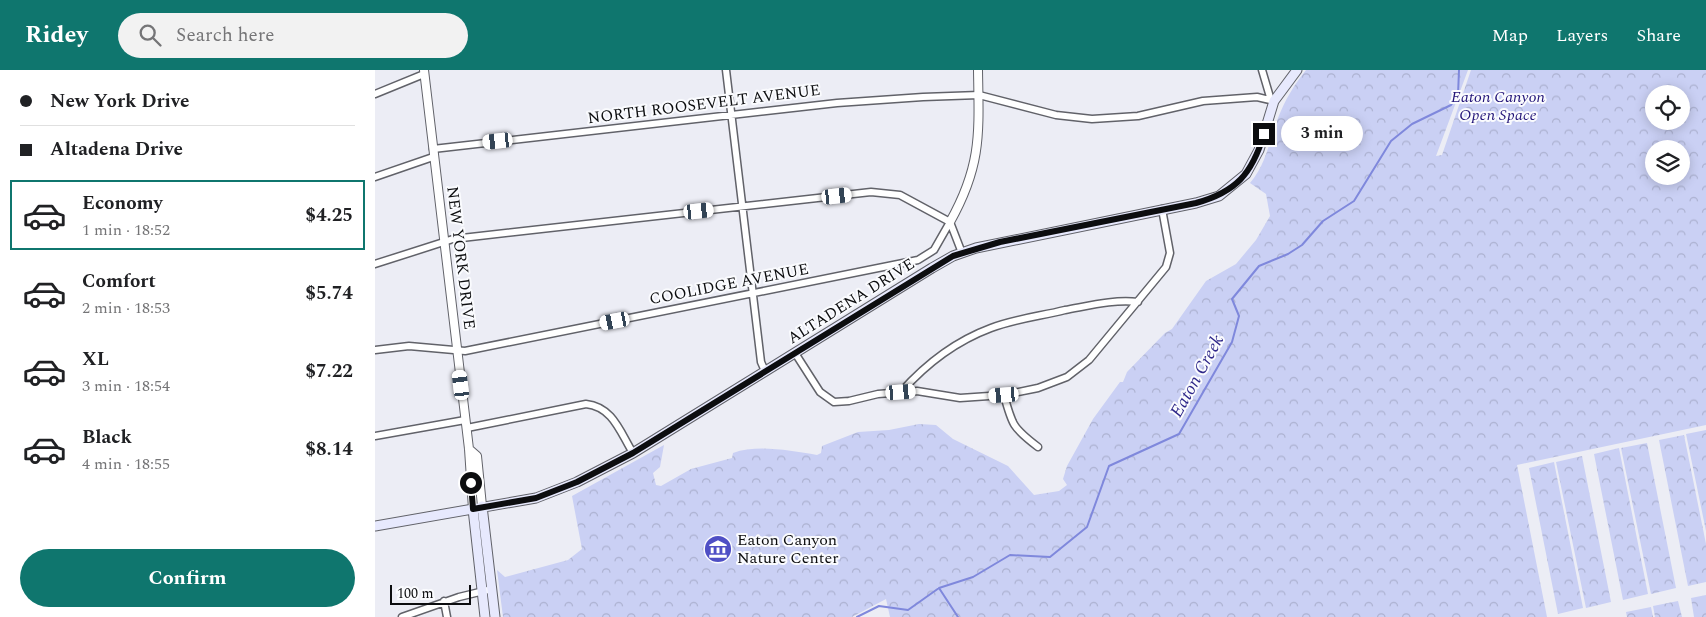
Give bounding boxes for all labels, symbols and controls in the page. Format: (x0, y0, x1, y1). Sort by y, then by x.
search box (118, 13, 468, 58)
text: Ridey (25, 17, 88, 53)
icon: search (136, 21, 164, 49)
text: Search here (176, 21, 275, 50)
text: Map (1492, 22, 1528, 49)
text: Layers (1556, 22, 1608, 49)
text: Share (1636, 22, 1681, 49)
street label: NORTH ROOSEVELT AVENUE (586, 78, 822, 130)
park label: Eaton Canyon Open Space (1451, 85, 1546, 127)
map controls (1645, 85, 1690, 185)
button: locate (1645, 85, 1690, 130)
text: New York Drive (50, 87, 190, 116)
callout: 3 min (1281, 116, 1364, 152)
text: 3 min (1301, 121, 1343, 145)
route end (1253, 123, 1275, 145)
car (482, 132, 513, 150)
text: Altadena Drive (50, 135, 183, 164)
button: layers (1645, 140, 1690, 185)
street label: NEW YORK DRIVE (440, 185, 482, 331)
car (821, 187, 852, 205)
text: Economy (82, 189, 163, 218)
icon: car (22, 193, 67, 238)
text: $4.25 (305, 201, 353, 230)
car (683, 202, 714, 220)
text: 1 min · 18:52 (82, 218, 170, 242)
street label: ALTADENA DRIVE (783, 252, 919, 350)
street label: COOLIDGE AVENUE (647, 257, 811, 311)
text: Comfort (82, 267, 156, 296)
icon: car (22, 271, 67, 316)
text: $5.74 (305, 279, 353, 308)
text: 2 min · 18:53 (82, 296, 170, 320)
car (598, 311, 631, 331)
water label: Eaton Creek (1163, 329, 1231, 422)
text: XL (82, 345, 109, 374)
icon: car (22, 349, 67, 394)
text: $7.22 (305, 357, 353, 386)
car (451, 369, 470, 401)
text: 3 min · 18:54 (82, 374, 170, 398)
car (885, 383, 916, 401)
car (988, 386, 1019, 404)
text: Black (82, 423, 132, 452)
icon: car (22, 427, 67, 472)
text: $8.14 (305, 435, 353, 464)
text: 4 min · 18:55 (82, 452, 170, 476)
route start (460, 472, 482, 494)
place label: Eaton Canyon Nature Center (737, 528, 839, 570)
museum icon: Eaton Canyon Nature Center (703, 534, 733, 564)
button: Confirm (20, 549, 355, 607)
scale bar (390, 582, 471, 605)
text: 100 m (397, 583, 434, 604)

